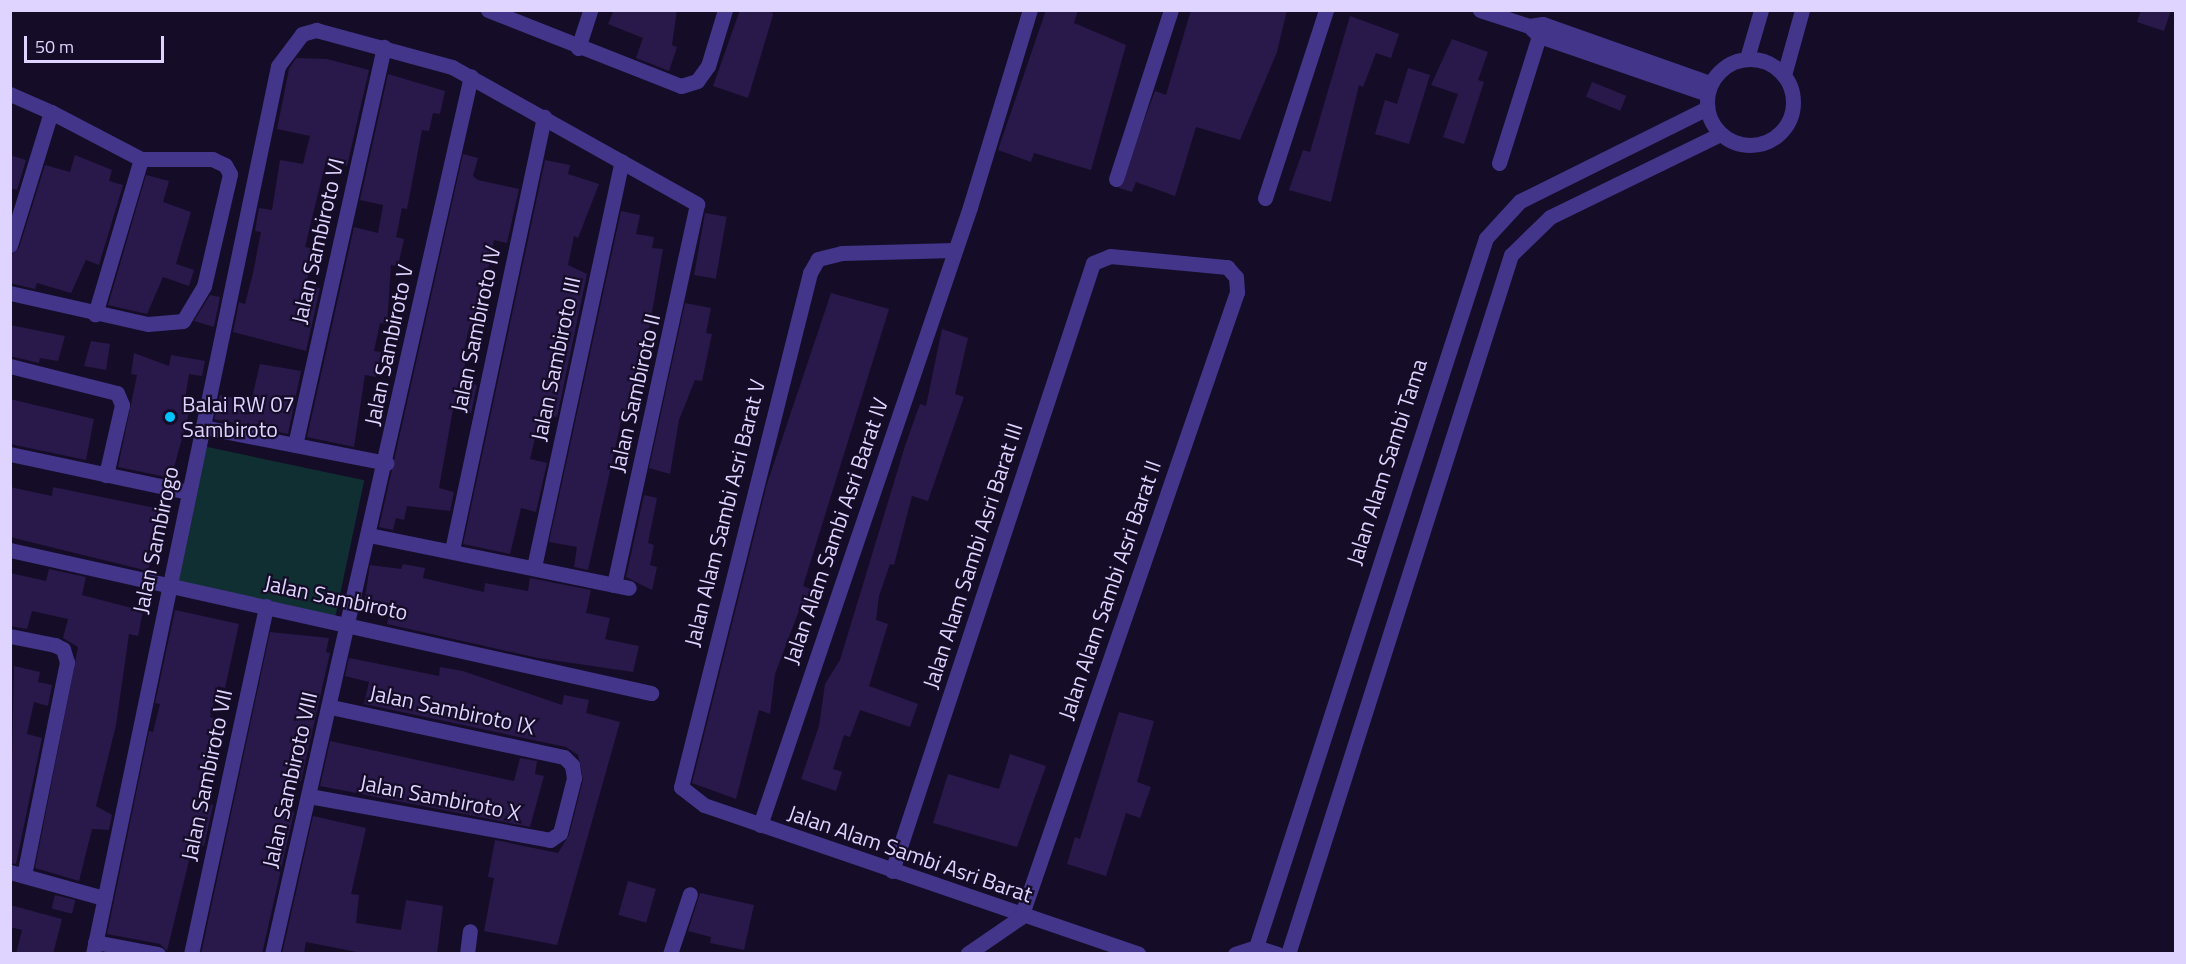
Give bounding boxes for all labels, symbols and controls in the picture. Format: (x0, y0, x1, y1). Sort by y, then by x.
scale bar (27, 24, 166, 62)
text: 50 m (35, 33, 74, 60)
street label: Jalan Sambiroto VI (286, 156, 350, 326)
street label: Jalan Sambiroto IV (446, 244, 506, 414)
street label: Jalan Sambiroto V (359, 262, 419, 428)
street label: Jalan Sambiroto III (526, 274, 586, 444)
street label: Jalan Sambiroto II (604, 311, 666, 475)
street label: Jalan Alam Sambi Tama (1341, 356, 1433, 568)
street label: Jalan Alam Sambi Asri Barat V (679, 377, 771, 649)
place label: Balai RW 07 Sambiroto (182, 391, 295, 442)
street label: Jalan Alam Sambi Asri Barat IV (778, 394, 894, 668)
marker: Balai RW 07 Sambiroto (163, 410, 177, 424)
street label: Jalan Alam Sambi Asri Barat III (918, 420, 1028, 692)
street label: Jalan Alam Sambi Asri Barat II (1053, 457, 1167, 723)
street label: Jalan Sambirogo (128, 464, 184, 616)
street label: Jalan Sambiroto (262, 570, 410, 626)
street label: Jalan Sambiroto IX (367, 680, 537, 740)
street label: Jalan Sambiroto VII (176, 687, 238, 863)
street label: Jalan Sambiroto VIII (257, 689, 323, 871)
street label: Jalan Sambiroto X (357, 769, 523, 827)
street label: Jalan Alam Sambi Asri Barat (784, 800, 1036, 908)

